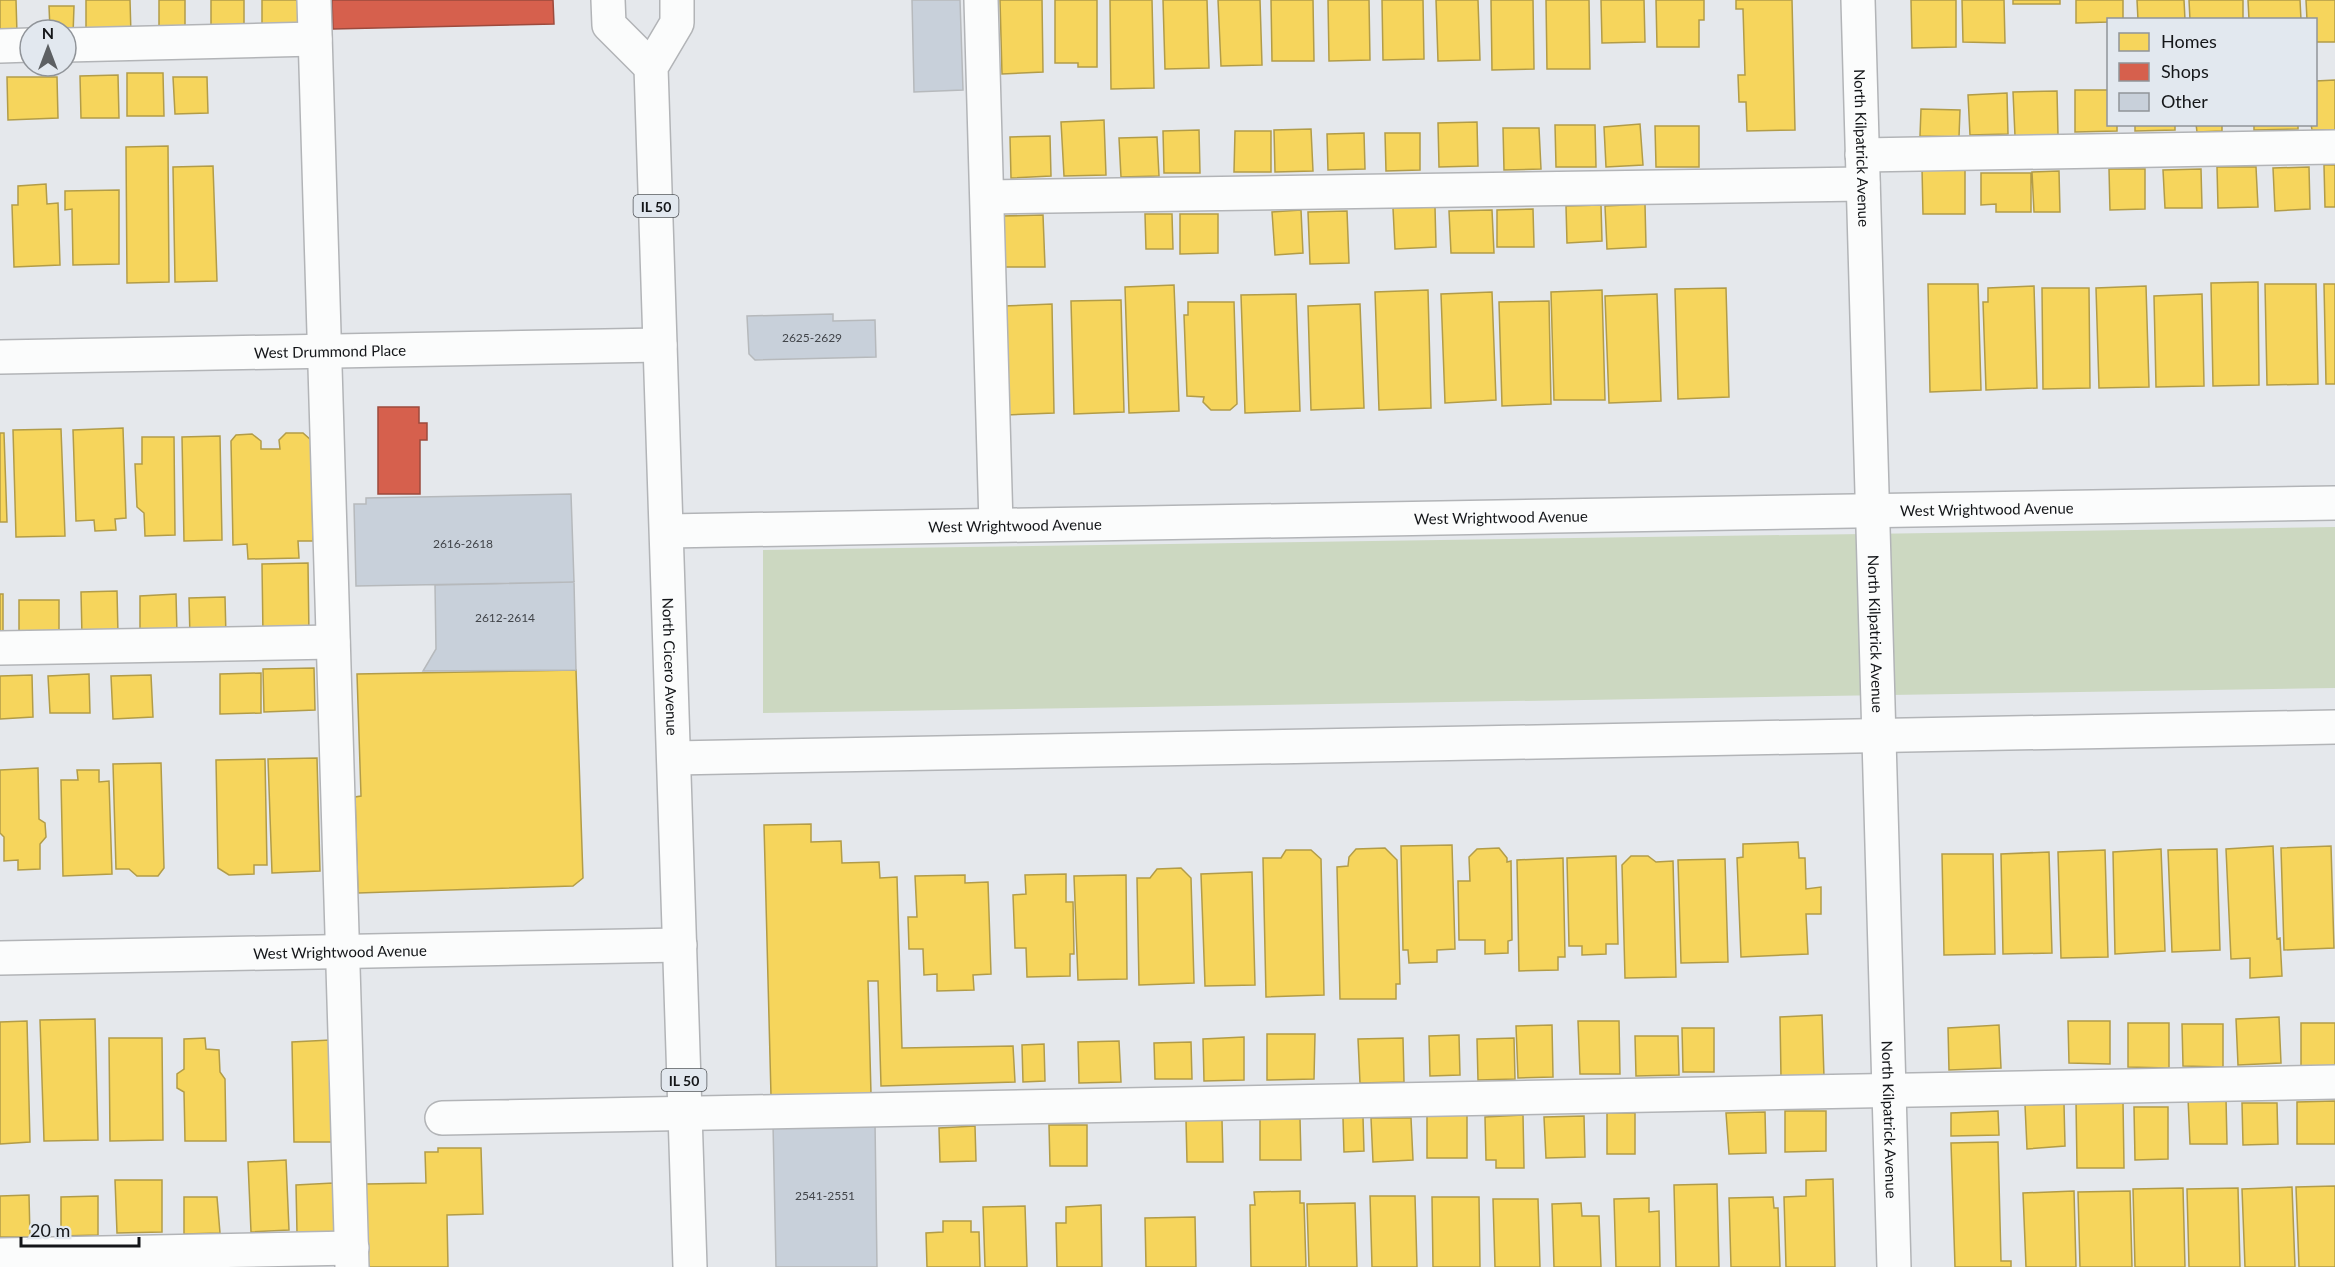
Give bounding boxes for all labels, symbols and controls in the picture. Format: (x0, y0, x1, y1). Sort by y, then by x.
north arrow (18, 18, 78, 78)
legend (2107, 18, 2317, 126)
text: N (42, 23, 54, 42)
text: Homes (2161, 30, 2217, 52)
text: Shops (2161, 60, 2209, 82)
street label: North Kilpatrick Avenue (1851, 69, 1873, 227)
text: Other (2161, 90, 2208, 112)
road number: IL 50 (634, 195, 678, 217)
house number: 2625-2629 (782, 330, 842, 345)
street label: West Drummond Place (254, 341, 406, 361)
street label: West Wrightwood Avenue (1900, 498, 2074, 519)
street label: West Wrightwood Avenue (1414, 507, 1588, 527)
street label: West Wrightwood Avenue (928, 515, 1102, 536)
house number: 2616-2618 (433, 536, 493, 551)
street label: North Kilpatrick Avenue (1865, 555, 1887, 713)
street label: North Cicero Avenue (659, 597, 682, 736)
house number: 2612-2614 (475, 610, 535, 625)
street label: West Wrightwood Avenue (253, 941, 427, 962)
street label: North Kilpatrick Avenue (1879, 1040, 1901, 1199)
road number: IL 50 (662, 1069, 706, 1091)
house number: 2541-2551 (795, 1188, 855, 1203)
scale bar (21, 1210, 140, 1248)
text: 20 m (30, 1219, 70, 1241)

